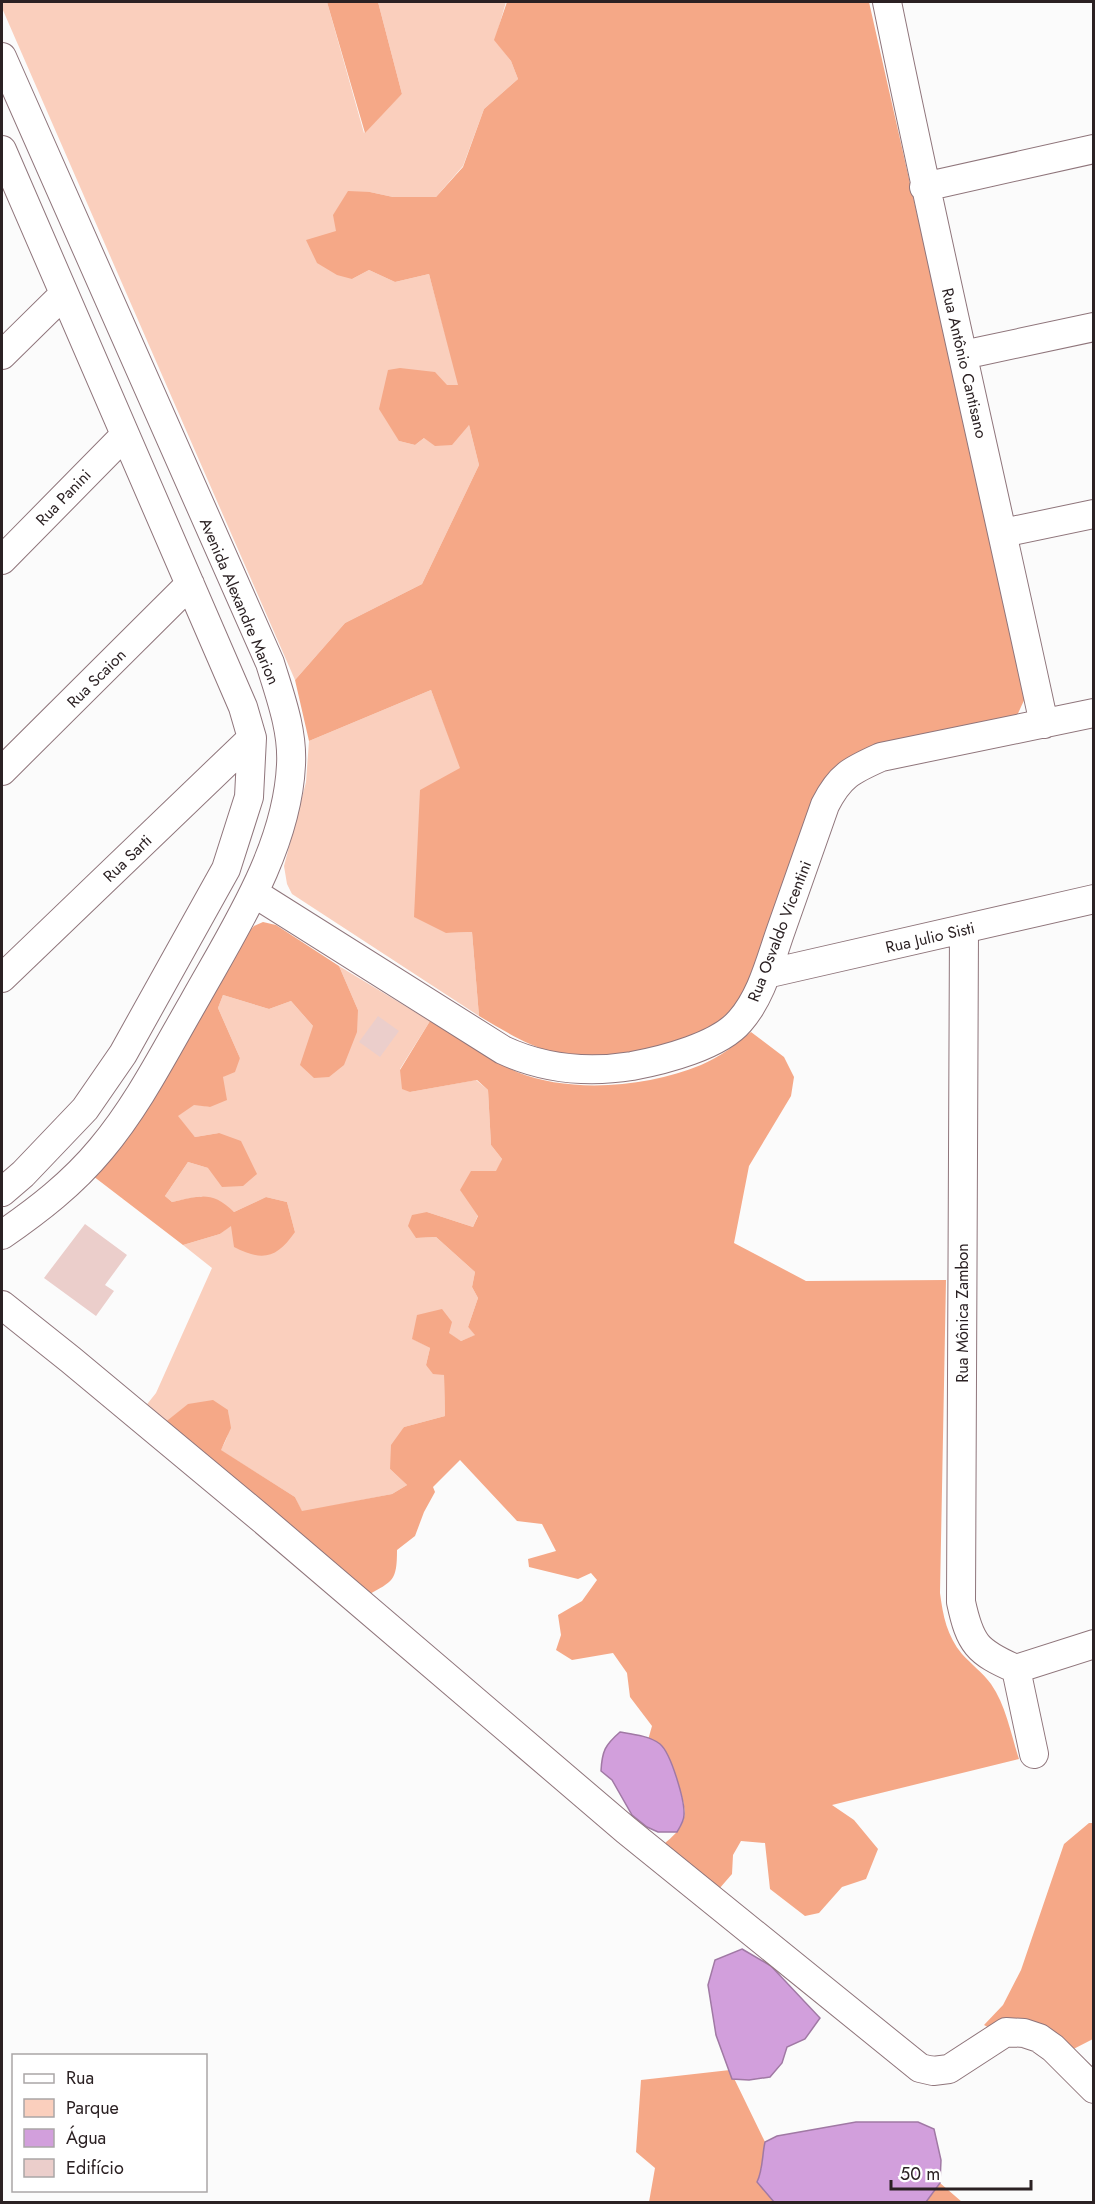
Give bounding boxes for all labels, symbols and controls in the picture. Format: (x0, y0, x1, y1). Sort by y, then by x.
street label: Rua Antônio Cantisano (936, 286, 993, 441)
street label: Rua Panini (30, 464, 96, 531)
street label: Avenida Alexandre Marion (194, 514, 285, 688)
street label: Rua Scaion (62, 644, 131, 713)
street label: Rua Sarti (98, 829, 157, 887)
street label: Rua Osvaldo Vicentini (742, 857, 817, 1005)
street label: Rua Julio Sisti (883, 916, 977, 959)
street label: Rua Mônica Zambon (951, 1243, 974, 1383)
legend (12, 2054, 207, 2192)
text: Rua (66, 2065, 94, 2091)
text: Parque (66, 2095, 119, 2121)
text: Água (66, 2125, 106, 2151)
scale bar (891, 2153, 1030, 2191)
text: Edifício (66, 2155, 124, 2181)
text: 50 m (900, 2161, 940, 2187)

